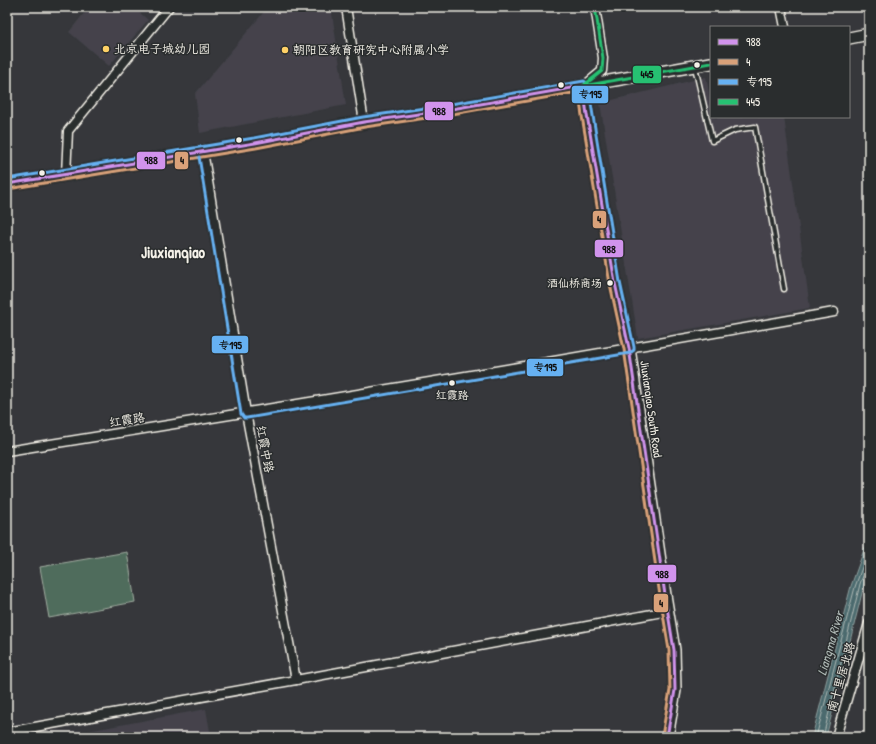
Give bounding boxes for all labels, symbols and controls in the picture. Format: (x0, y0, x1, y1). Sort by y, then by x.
legend (710, 26, 850, 118)
text: 988 (746, 33, 761, 50)
place label: 北京电子城幼儿园 (114, 40, 210, 57)
place label: 朝阳区教育研究中心附属小学 (293, 41, 449, 58)
marker: 北京电子城幼儿园 (101, 44, 111, 54)
marker: 朝阳区教育研究中心附属小学 (280, 45, 290, 55)
text: 4 (746, 53, 751, 70)
unlabelled marker (692, 60, 702, 70)
line badge: 445 (632, 65, 662, 84)
text: 445 (641, 67, 654, 81)
text: 专195 (746, 73, 772, 90)
unlabelled marker (556, 80, 566, 90)
line badge: 专195 (571, 85, 609, 104)
text: 专195 (578, 87, 602, 101)
text: 445 (746, 93, 760, 110)
line badge: 988 (424, 101, 454, 121)
text: 988 (432, 104, 446, 118)
unlabelled marker (234, 135, 244, 145)
line badge: 988 (136, 151, 166, 170)
line badge: 4 (174, 151, 189, 170)
text: 988 (144, 153, 158, 167)
text: 4 (180, 153, 184, 167)
unlabelled marker (37, 168, 47, 178)
line badge: 4 (592, 210, 607, 229)
text: 4 (597, 212, 601, 226)
line badge: 988 (594, 239, 624, 258)
district label: Jiuxianqiao (141, 241, 205, 264)
text: 988 (602, 242, 616, 256)
place label: 酒仙桥商场 (547, 276, 602, 290)
marker: 酒仙桥商场 (605, 278, 615, 288)
line badge: 专195 (211, 335, 249, 354)
text: 专195 (218, 338, 242, 352)
line badge: 专195 (526, 358, 564, 377)
text: 专195 (533, 360, 557, 374)
street label: Jiuxianqiao South Road (636, 360, 667, 459)
marker: 红霞路 (447, 378, 457, 388)
place label: 红霞路 (436, 388, 469, 402)
street label: 红霞路 (108, 408, 146, 431)
street label: 红霞中路 (253, 424, 278, 474)
line badge: 988 (647, 564, 677, 583)
text: 988 (655, 567, 669, 581)
line badge: 4 (653, 593, 669, 613)
text: 4 (659, 596, 663, 610)
water label: Liangma River (812, 607, 849, 677)
street label: 南十里居北路 (822, 640, 859, 714)

